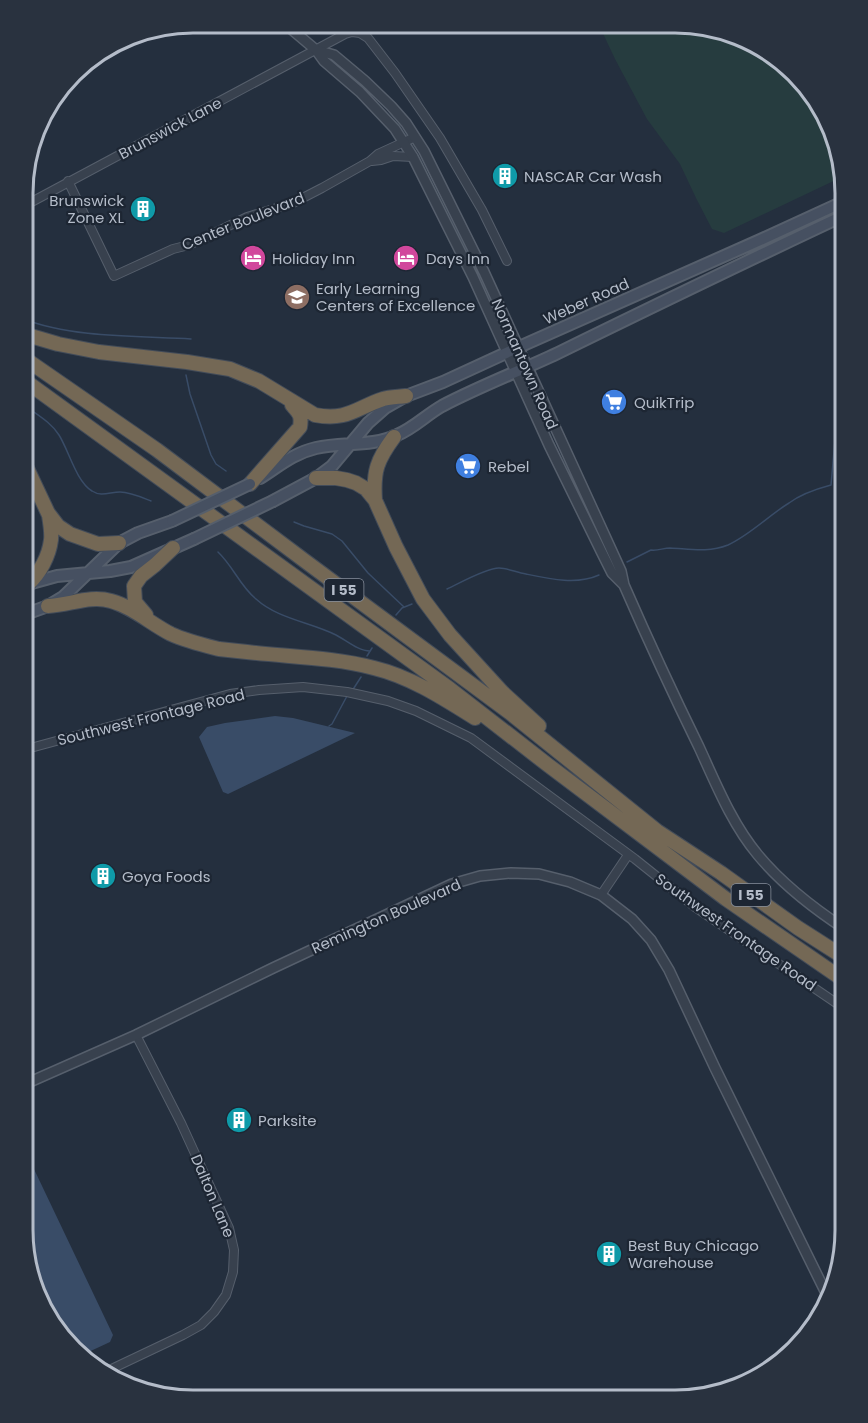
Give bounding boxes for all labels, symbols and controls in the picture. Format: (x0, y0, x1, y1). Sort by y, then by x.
street label: Brunswick Lane (115, 92, 225, 164)
building icon: NASCAR Car Wash (490, 161, 520, 191)
place label: NASCAR Car Wash (524, 166, 662, 187)
street label: Center Boulevard (179, 187, 307, 255)
place label: Brunswick Zone XL (49, 190, 125, 228)
building icon: Brunswick Zone XL (128, 194, 158, 224)
hotel icon: Holiday Inn (238, 243, 268, 273)
hotel icon: Days Inn (391, 243, 421, 273)
place label: Holiday Inn (272, 248, 355, 269)
place label: Days Inn (426, 248, 490, 269)
street label: Weber Road (540, 273, 632, 329)
place label: Early Learning Centers of Excellence (316, 278, 475, 316)
school or university icon: Early Learning Centers of Excellence (282, 282, 312, 312)
street label: Normantown Road (487, 295, 563, 433)
supermarket icon: QuikTrip (599, 387, 629, 417)
place label: QuikTrip (634, 392, 694, 413)
supermarket icon: Rebel (453, 451, 483, 481)
place label: Rebel (488, 456, 530, 477)
road number: I 55 (324, 579, 364, 601)
street label: Southwest Frontage Road (55, 684, 247, 750)
building icon: Goya Foods (88, 861, 118, 891)
place label: Goya Foods (122, 866, 211, 887)
street label: Southwest Frontage Road (651, 868, 821, 996)
street label: Remington Boulevard (308, 874, 464, 958)
road number: I 55 (732, 884, 771, 906)
building icon: Parksite (224, 1105, 254, 1135)
place label: Parksite (258, 1110, 316, 1131)
street label: Dalton Lane (186, 1151, 240, 1241)
place label: Best Buy Chicago Warehouse (628, 1235, 759, 1273)
building icon: Best Buy Chicago Warehouse (594, 1239, 624, 1269)

